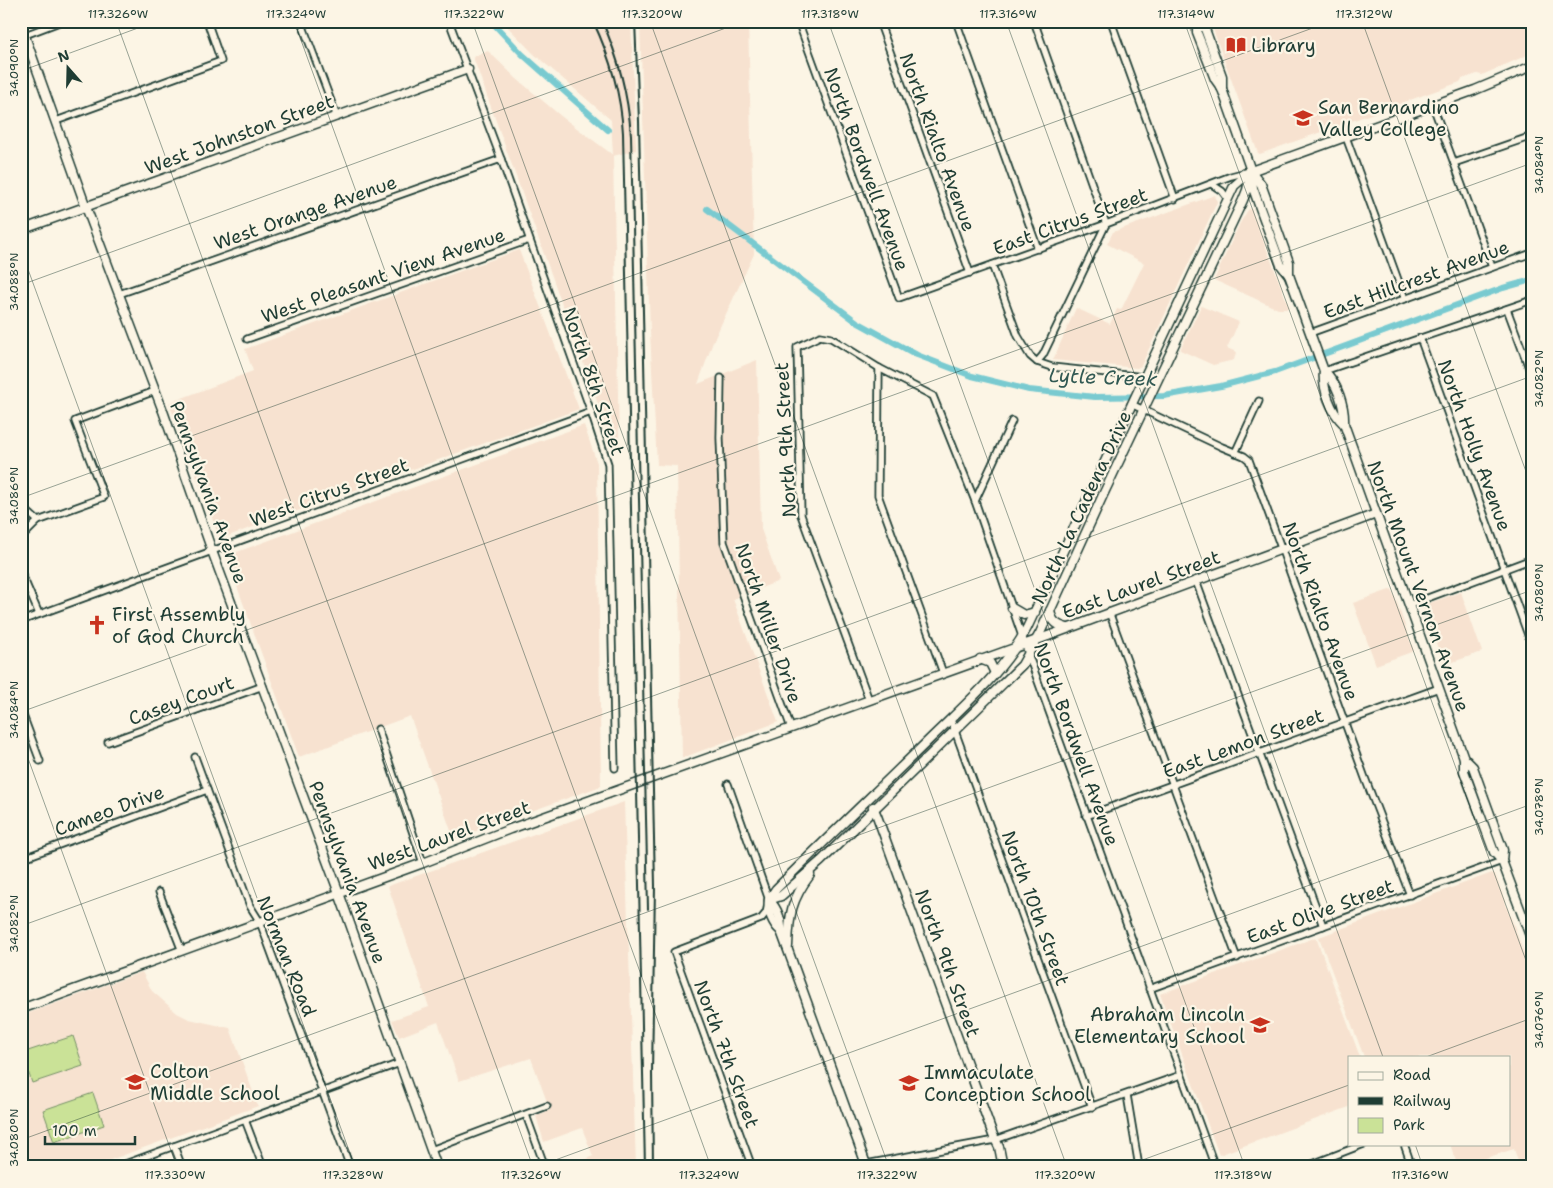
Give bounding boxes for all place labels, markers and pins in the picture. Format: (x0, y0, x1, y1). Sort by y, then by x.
place label: Library (1251, 33, 1316, 58)
library icon: Library (1225, 34, 1247, 56)
place label: San Bernardino Valley College (1318, 95, 1459, 142)
school or university icon: San Bernardino Valley College (1292, 107, 1314, 129)
place label: First Assembly of God Church (112, 602, 246, 649)
church icon: First Assembly of God Church (86, 614, 108, 636)
place label: Abraham Lincoln Elementary School (1074, 1002, 1245, 1049)
school or university icon: Abraham Lincoln Elementary School (1249, 1014, 1271, 1036)
place label: Colton Middle School (150, 1059, 280, 1106)
place label: Immaculate Conception School (924, 1060, 1091, 1107)
school or university icon: Colton Middle School (124, 1071, 146, 1093)
school or university icon: Immaculate Conception School (898, 1072, 920, 1094)

